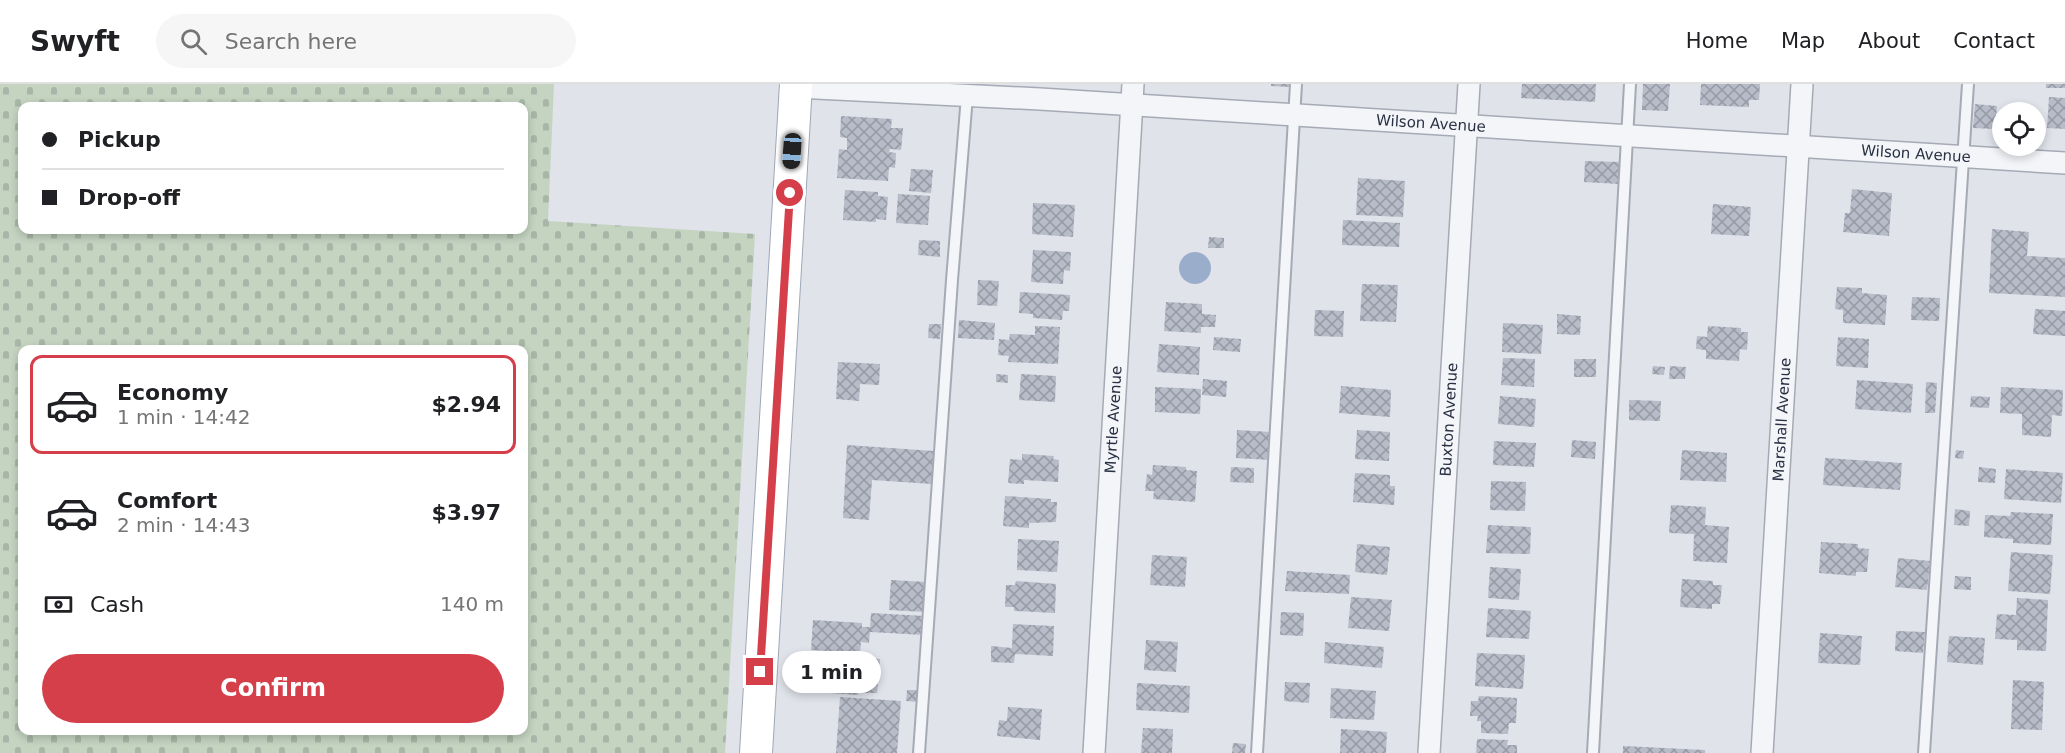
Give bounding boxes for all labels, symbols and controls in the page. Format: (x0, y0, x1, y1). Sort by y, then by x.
search box (156, 14, 576, 68)
text: Swyft (30, 25, 120, 58)
icon: search (177, 25, 210, 58)
text: Search here (225, 29, 357, 54)
text: Home (1686, 29, 1748, 53)
text: Map (1781, 29, 1825, 53)
text: About (1858, 29, 1920, 53)
text: Contact (1953, 29, 2035, 53)
map controls (1992, 102, 2046, 156)
button: locate (1992, 102, 2046, 156)
street label: Wilson Avenue (1376, 111, 1486, 136)
text: Pickup (78, 127, 161, 152)
car (782, 132, 802, 170)
street label: Wilson Avenue (1861, 141, 1971, 166)
route start (776, 179, 803, 206)
text: Drop-off (78, 185, 180, 210)
street label: Marshall Avenue (1769, 357, 1795, 482)
street label: Buxton Avenue (1437, 362, 1461, 477)
street label: Myrtle Avenue (1101, 365, 1126, 474)
icon: car (45, 378, 99, 432)
text: Economy (117, 380, 228, 405)
text: $2.94 (431, 392, 501, 417)
text: 1 min · 14:42 (117, 405, 251, 429)
icon: car (45, 486, 99, 540)
text: Comfort (117, 488, 217, 513)
text: $3.97 (431, 500, 501, 525)
text: 2 min · 14:43 (117, 513, 251, 537)
icon: cash (42, 588, 75, 621)
text: Cash (90, 592, 144, 617)
text: 140 m (440, 592, 504, 616)
callout: 1 min (781, 651, 880, 693)
button: Confirm (42, 654, 504, 723)
route end (746, 658, 773, 685)
text: 1 min (800, 660, 863, 684)

